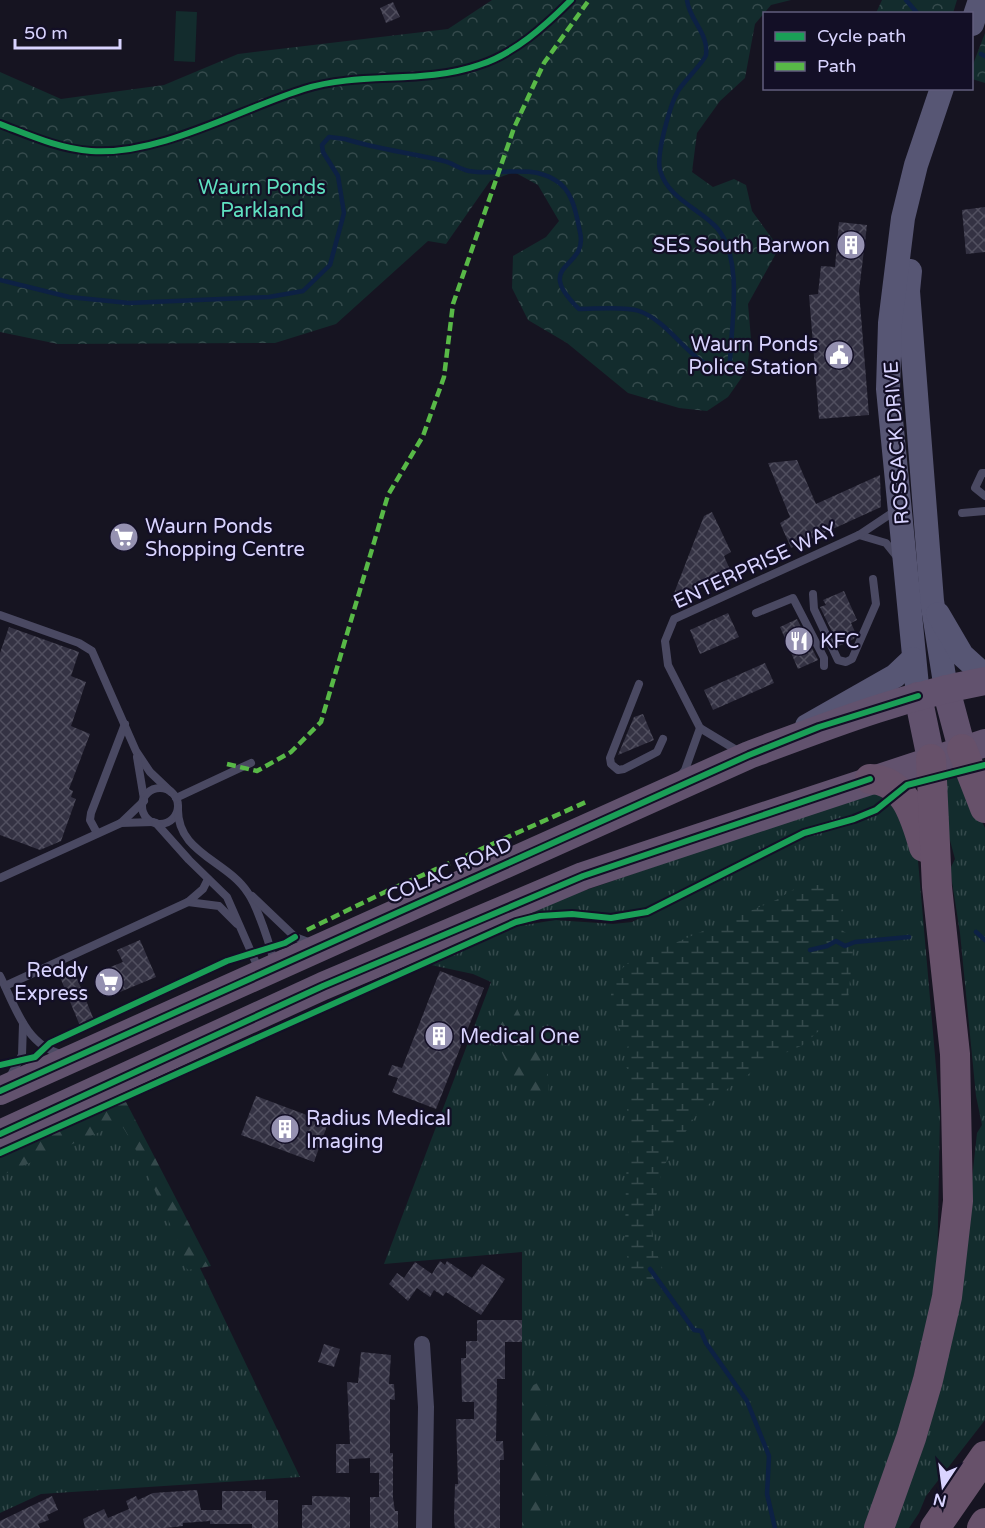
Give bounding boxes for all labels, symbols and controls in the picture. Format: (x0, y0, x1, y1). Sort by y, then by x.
scale bar (15, 12, 120, 50)
legend (763, 12, 973, 90)
text: 50 m (24, 22, 68, 44)
text: Cycle path (817, 25, 906, 47)
text: Path (817, 55, 856, 77)
park label: Waurn Ponds Parkland (198, 176, 326, 223)
building icon: SES South Barwon (835, 229, 867, 261)
place label: SES South Barwon (653, 234, 830, 258)
place label: Waurn Ponds Police Station (688, 333, 818, 380)
public building icon: Waurn Ponds Police Station (823, 339, 855, 371)
street label: ROSSACK DRIVE (879, 360, 915, 526)
place label: Waurn Ponds Shopping Centre (145, 515, 305, 562)
street label: ENTERPRISE WAY (670, 517, 842, 614)
supermarket icon: Waurn Ponds Shopping Centre (108, 521, 140, 553)
restaurant icon: KFC (783, 625, 815, 657)
place label: KFC (820, 630, 859, 654)
street label: COLAC ROAD (383, 833, 516, 909)
place label: Reddy Express (14, 959, 88, 1006)
supermarket icon: Reddy Express (93, 966, 125, 998)
building icon: Medical One (423, 1020, 455, 1052)
place label: Medical One (460, 1025, 580, 1049)
place label: Radius Medical Imaging (306, 1107, 451, 1154)
building icon: Radius Medical Imaging (269, 1113, 301, 1145)
north arrow (913, 1456, 973, 1516)
text: N (931, 1488, 948, 1511)

